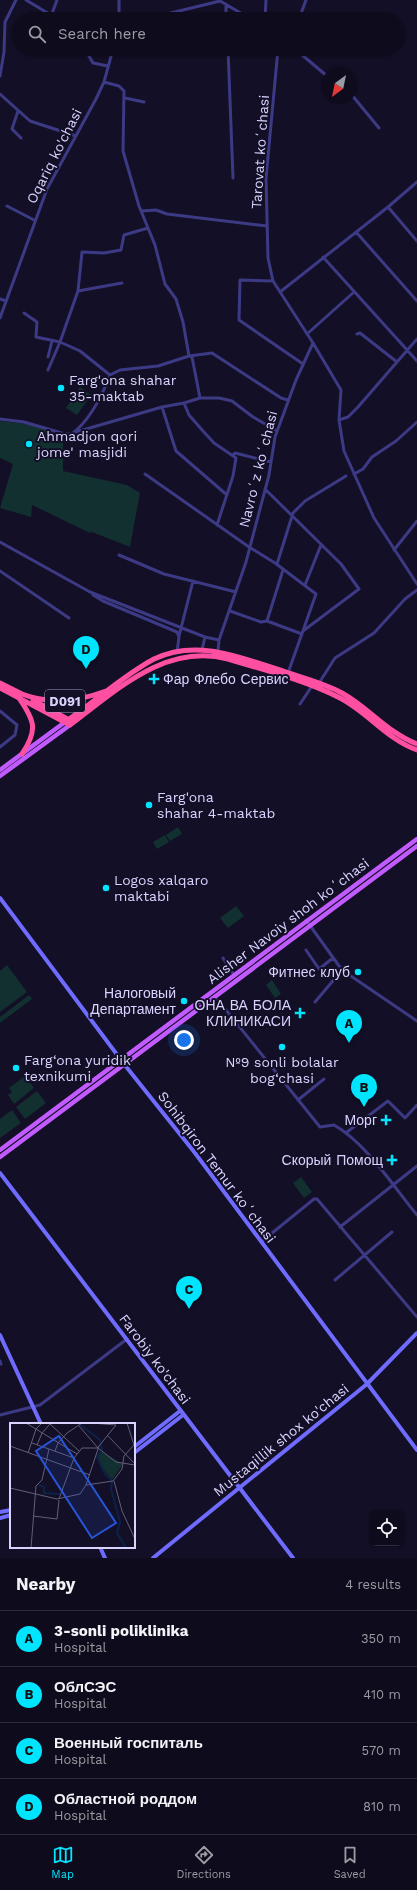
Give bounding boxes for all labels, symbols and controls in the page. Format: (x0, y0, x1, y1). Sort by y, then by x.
search box (12, 12, 405, 56)
icon: search (26, 23, 48, 45)
text: Search here (58, 25, 146, 43)
north arrow (321, 68, 357, 104)
street label: Tarovat koʻchasi (248, 94, 272, 210)
street label: Oqariq ko'chasi (23, 106, 85, 206)
place label: Farg'ona shahar 35-maktab (69, 372, 177, 404)
marker: Farg'ona shahar 35-maktab (56, 383, 66, 393)
street label: Navroʻz koʻchasi (236, 409, 280, 529)
place label: Ahmadjon qori jome' masjidi (35, 428, 137, 460)
marker: Ahmadjon qori jome' masjidi (24, 439, 34, 449)
pin: D (73, 636, 99, 669)
place label: Фар Флебо Сервис (163, 671, 289, 687)
marker: Фар Флебо Сервис (148, 673, 160, 685)
road number: D091 (45, 690, 85, 712)
place label: Farg'ona shahar 4-maktab (157, 789, 275, 821)
marker: Farg'ona shahar 4-maktab (144, 800, 154, 810)
street label: Alisher Navoiy shoh koʻchasi (204, 855, 372, 987)
place label: Logos xalqaro maktabi (114, 872, 208, 904)
marker: Logos xalqaro maktabi (101, 883, 111, 893)
place label: Фитнес клуб (268, 964, 350, 980)
marker: Фитнес клуб (353, 967, 363, 977)
place label: Налоговый Департамент (90, 985, 177, 1017)
marker: Налоговый Департамент (179, 996, 189, 1006)
place label: ОНА ВА БОЛА КЛИНИКАСИ (195, 997, 292, 1029)
marker: ОНА ВА БОЛА КЛИНИКАСИ (294, 1007, 306, 1019)
pin: A (336, 1010, 362, 1043)
your location (174, 1030, 194, 1050)
marker: №9 sonli bolalar bog‘chasi (277, 1042, 287, 1052)
place label: Farg‘ona yuridik texnikumi (24, 1052, 131, 1084)
place label: №9 sonli bolalar bog‘chasi (225, 1054, 339, 1086)
marker: Farg‘ona yuridik texnikumi (11, 1063, 21, 1073)
pin: B (351, 1074, 377, 1107)
street label: Sohibqiron Temur koʻchasi (155, 1088, 279, 1246)
place label: Морг (345, 1112, 377, 1128)
marker: Морг (380, 1114, 392, 1126)
place label: Скорый Помощ (282, 1152, 383, 1168)
marker: Скорый Помощ (386, 1154, 398, 1166)
pin: C (176, 1276, 202, 1309)
street label: Farobiy ko'chasi (116, 1311, 194, 1407)
street label: Mustaqillik shox ko'chasi (210, 1381, 352, 1499)
inset map (10, 1423, 135, 1548)
map controls (369, 1510, 405, 1546)
button: locate (369, 1510, 405, 1546)
text: Nearby (16, 1574, 75, 1594)
text: 4 results (345, 1577, 401, 1592)
text: 3-sonli poliklinika (54, 1622, 189, 1640)
text: A (25, 1631, 33, 1646)
text: 350 m (361, 1631, 401, 1646)
text: Hospital (54, 1640, 106, 1655)
text: ОблСЭС (54, 1678, 116, 1696)
text: B (25, 1687, 33, 1702)
text: 410 m (363, 1687, 401, 1702)
text: Hospital (54, 1696, 106, 1711)
text: Военный госпиталь (54, 1734, 203, 1752)
text: C (25, 1743, 33, 1758)
text: 570 m (361, 1743, 401, 1758)
text: Hospital (54, 1752, 106, 1767)
text: Областной роддом (54, 1790, 197, 1808)
text: D (24, 1799, 34, 1814)
text: 810 m (363, 1799, 401, 1814)
text: Hospital (54, 1808, 106, 1823)
tab: Map (51, 1844, 74, 1881)
tab: Directions (177, 1844, 231, 1881)
tab: Saved (334, 1844, 366, 1881)

